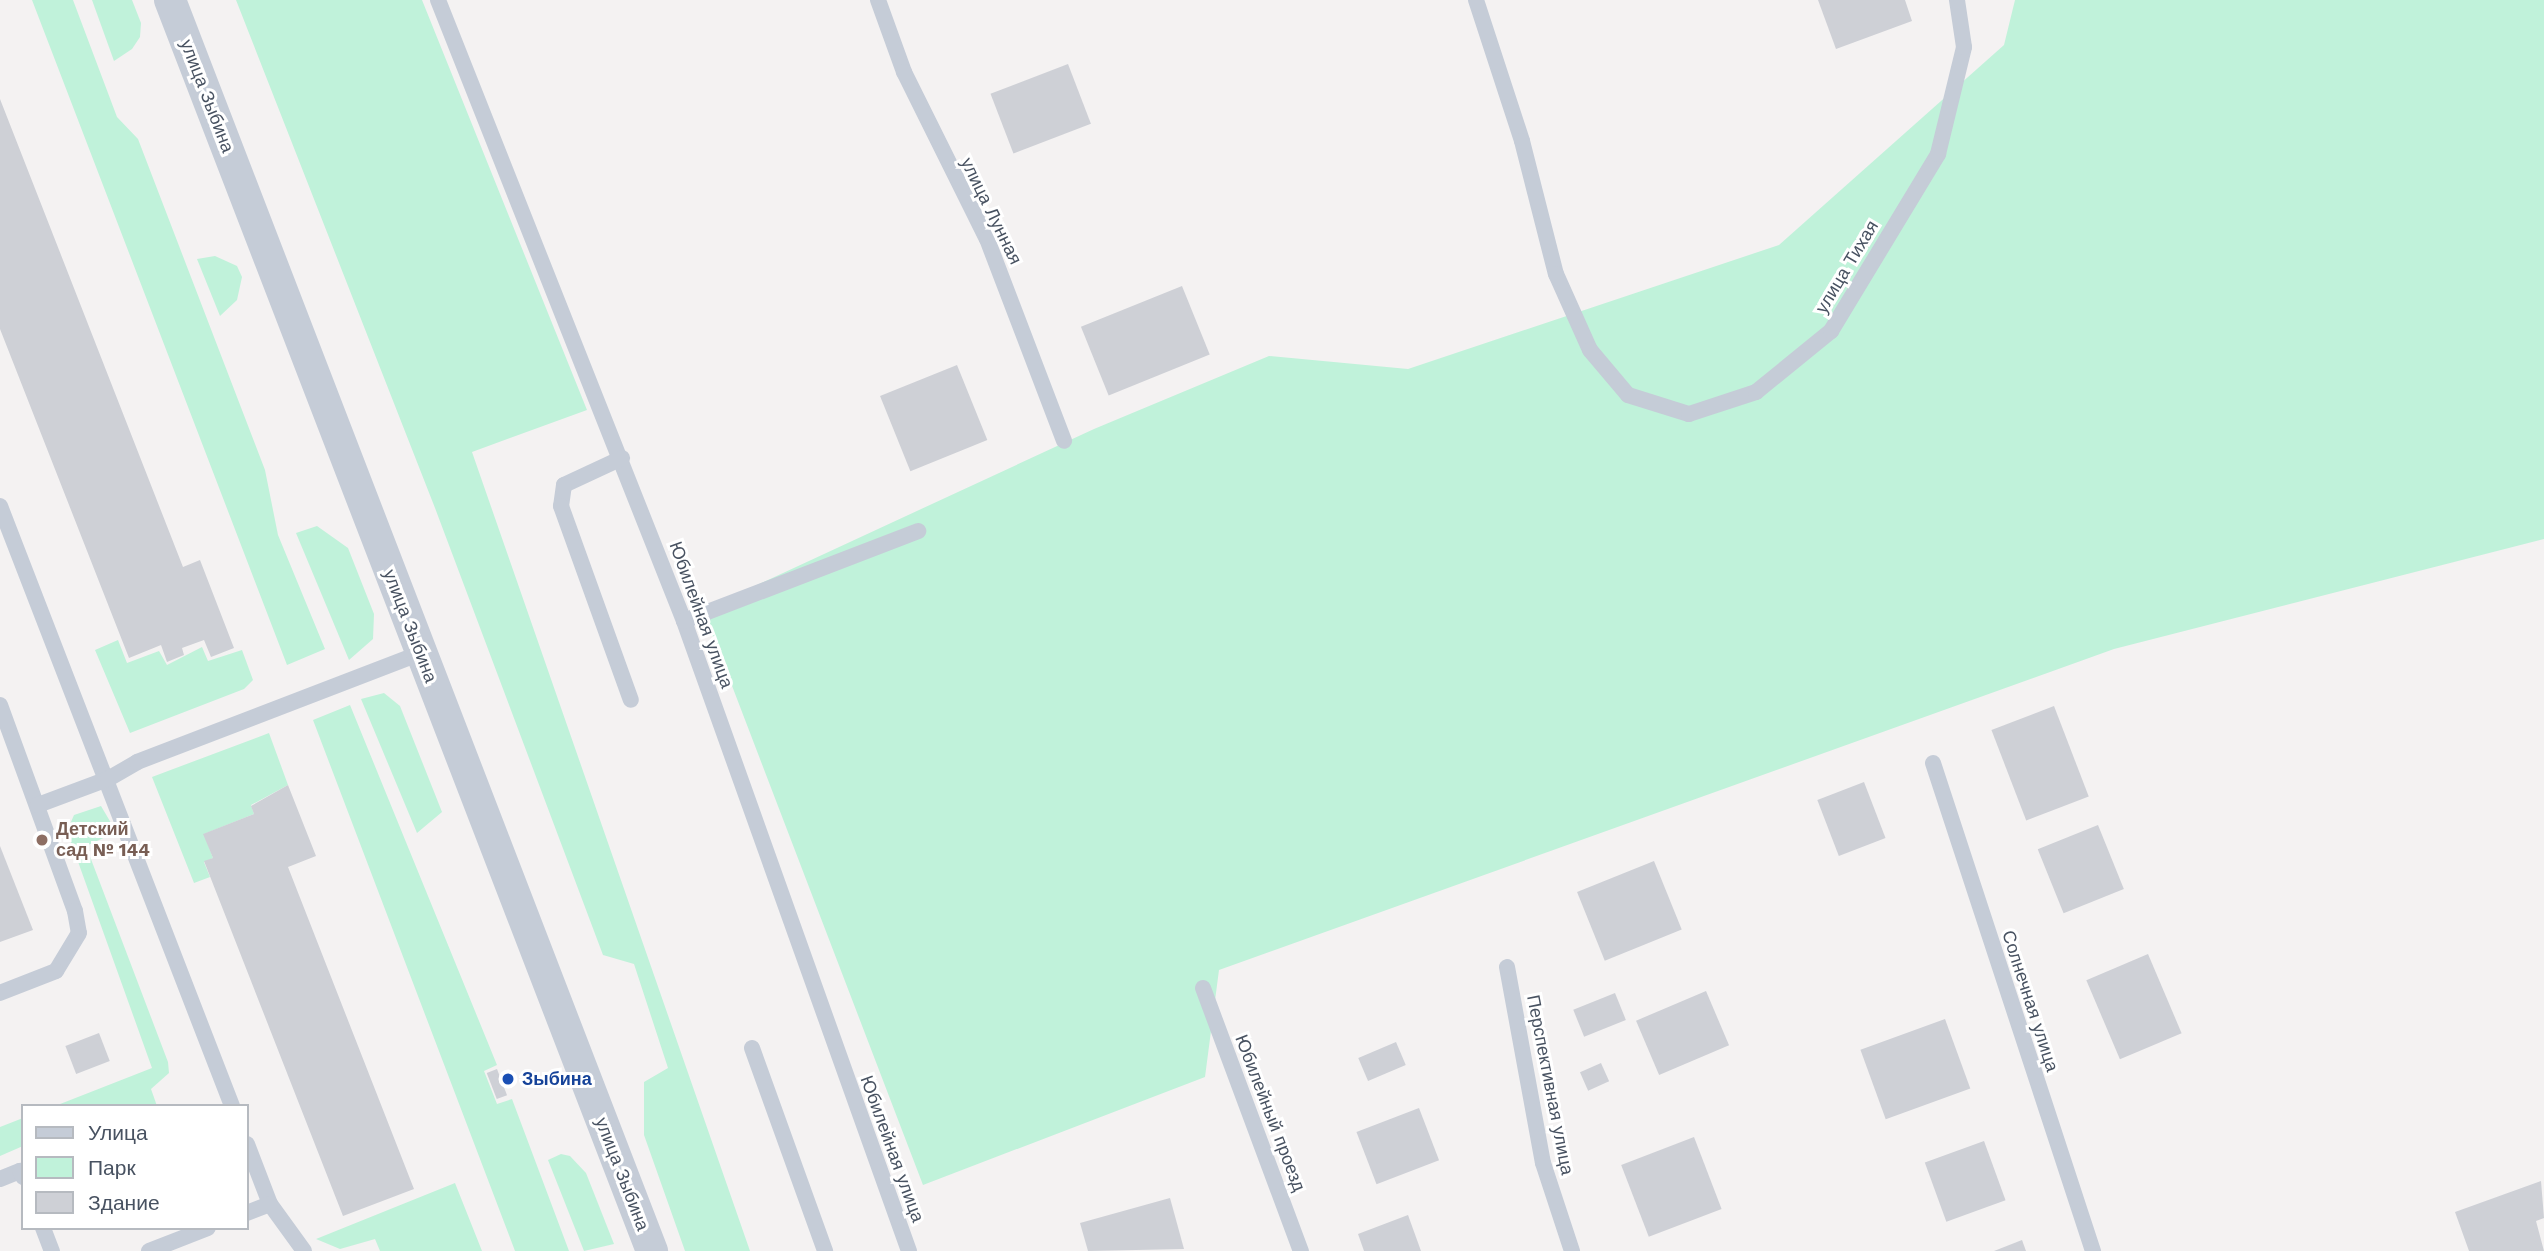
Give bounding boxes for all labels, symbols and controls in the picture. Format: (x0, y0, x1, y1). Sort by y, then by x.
street label: улица Зыбина (175, 36, 239, 156)
street label: улица Лунная (956, 154, 1026, 268)
street label: улица Тихая (1811, 217, 1883, 317)
street label: Юбилейная улица (664, 539, 738, 691)
street label: улица Зыбина (378, 566, 442, 686)
place label: Детский сад № 144 (56, 819, 150, 862)
marker: Детский сад № 144 (34, 832, 50, 848)
street label: Солнечная улица (1997, 928, 2063, 1074)
street label: Перспективная улица (1522, 993, 1578, 1177)
street label: Юбилейный проезд (1230, 1032, 1310, 1194)
place label: Зыбина (522, 1068, 592, 1090)
marker: Зыбина (500, 1071, 516, 1087)
street label: Юбилейная улица (855, 1073, 929, 1225)
legend (21, 1104, 248, 1230)
street label: улица Зыбина (590, 1114, 654, 1234)
text: Улица (88, 1120, 148, 1145)
text: Парк (88, 1155, 136, 1180)
text: Здание (88, 1190, 160, 1215)

